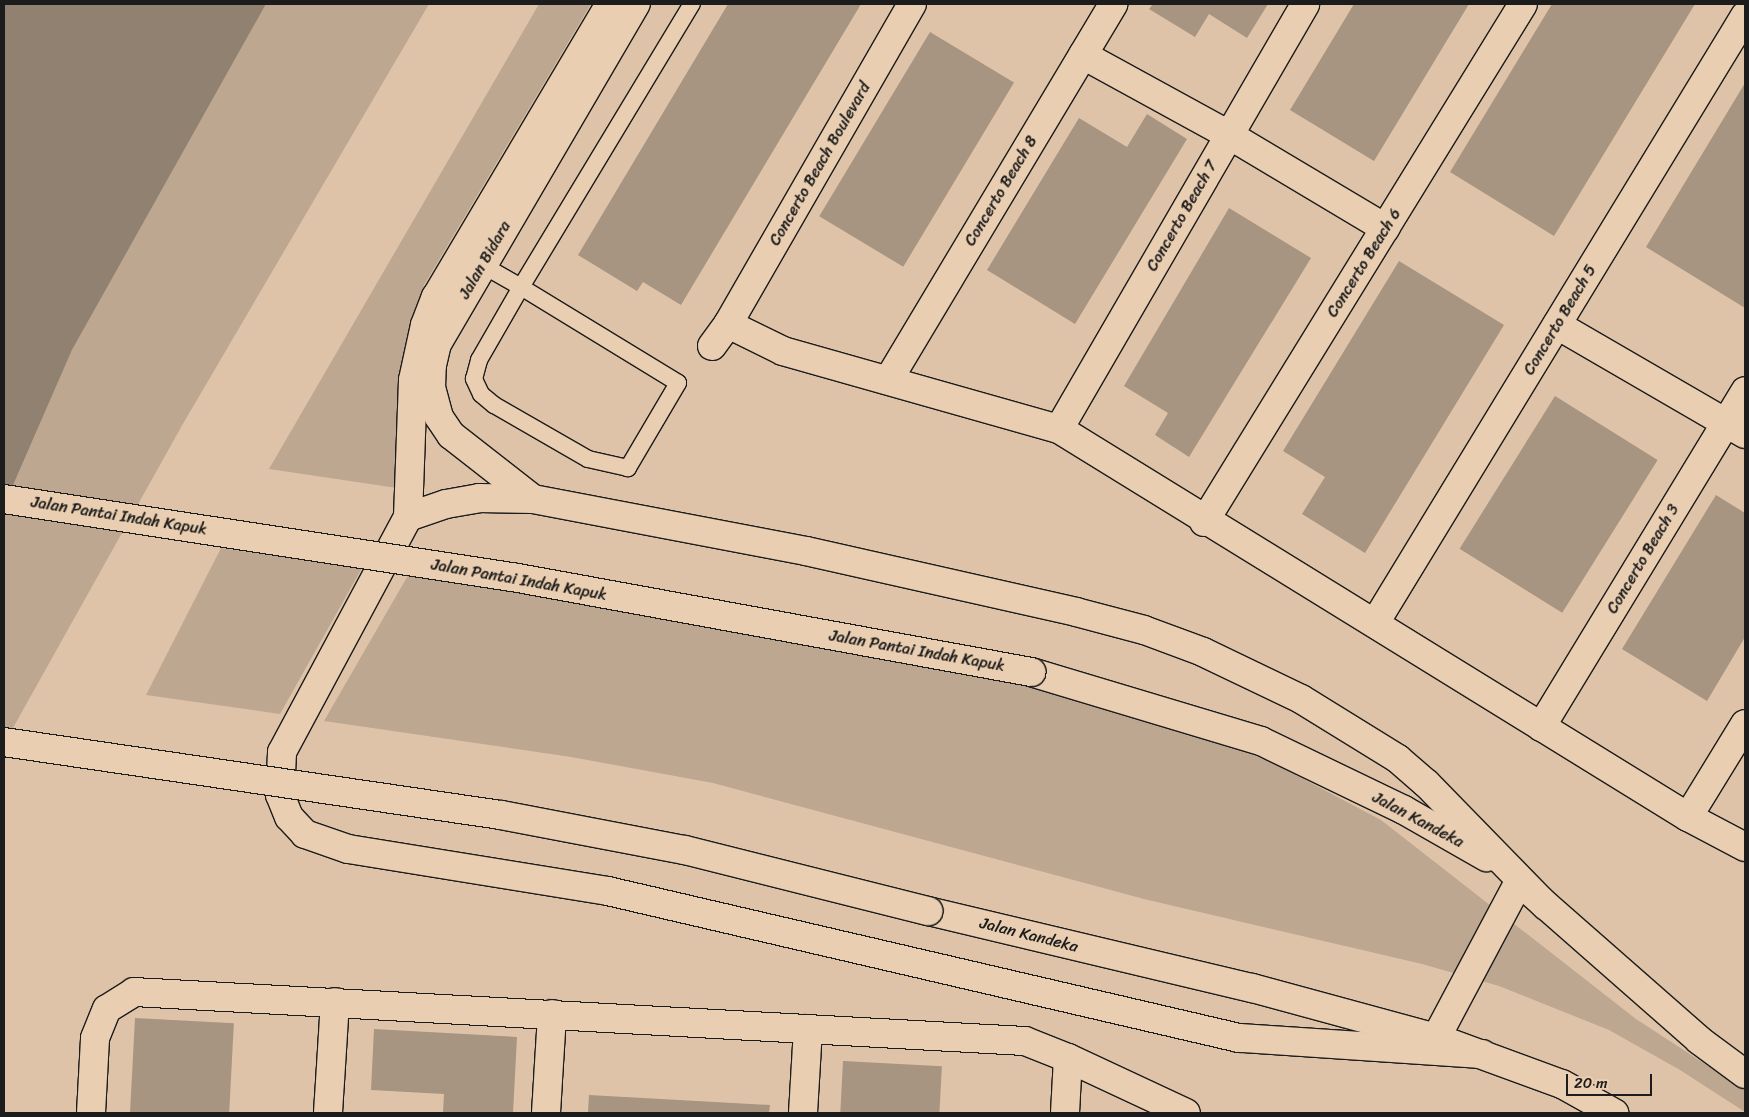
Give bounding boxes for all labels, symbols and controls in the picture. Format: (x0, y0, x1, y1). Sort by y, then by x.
street label: Concerto Beach Boulevard (765, 79, 875, 249)
street label: Concerto Beach 8 (961, 132, 1041, 250)
street label: Concerto Beach 7 (1143, 157, 1221, 275)
street label: Concerto Beach 6 (1323, 205, 1405, 321)
street label: Jalan Bidara (455, 218, 515, 302)
street label: Concerto Beach 5 (1520, 261, 1600, 379)
street label: Jalan Pantai Indah Kapuk (30, 493, 208, 539)
street label: Concerto Beach 3 (1603, 501, 1683, 617)
street label: Jalan Pantai Indah Kapuk (430, 555, 608, 605)
street label: Jalan Pantai Indah Kapuk (828, 626, 1006, 676)
street label: Jalan Kandeka (1369, 788, 1467, 852)
street label: Jalan Kandeka (978, 914, 1080, 956)
scale bar (1569, 1064, 1655, 1096)
text: 20 m (1574, 1070, 1608, 1096)

